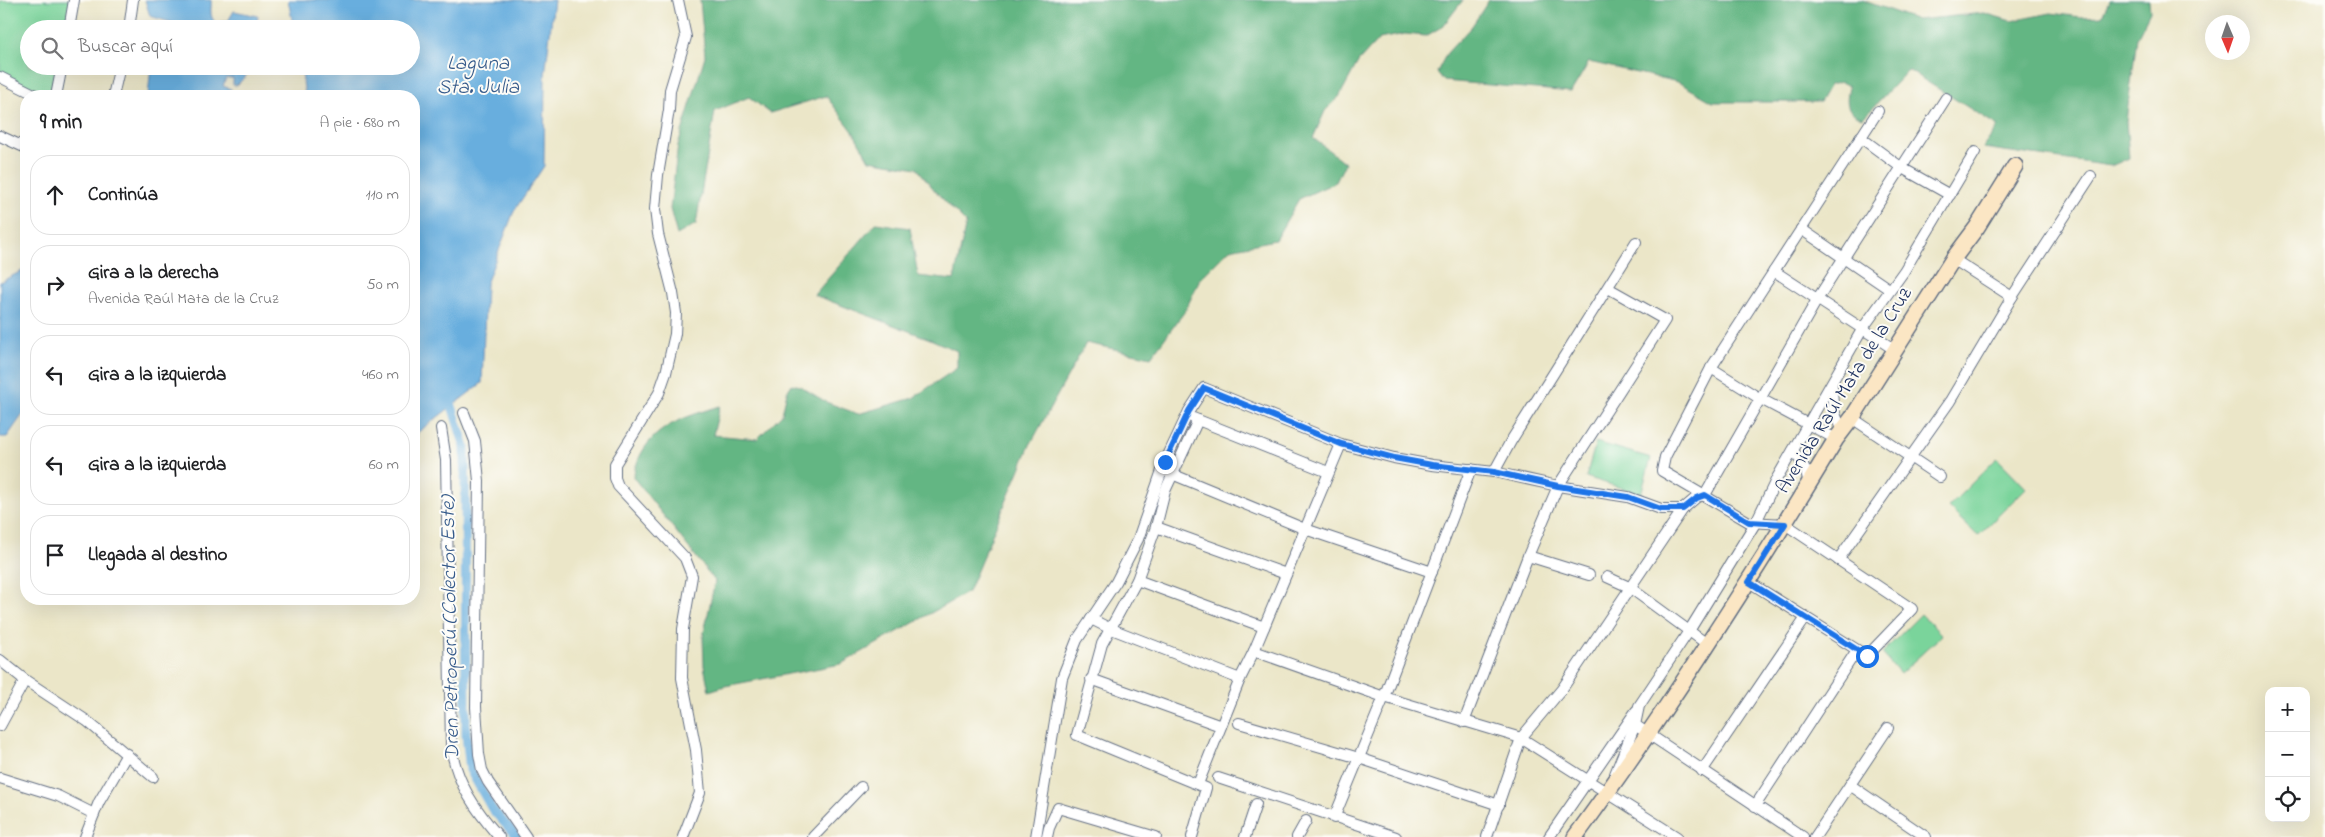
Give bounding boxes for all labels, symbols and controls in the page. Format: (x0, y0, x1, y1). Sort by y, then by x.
north arrow (2205, 15, 2250, 60)
search box (20, 20, 420, 75)
icon: search (38, 34, 66, 62)
text: Buscar aquí (78, 34, 173, 61)
water label: Laguna Sta. Julia (437, 49, 520, 103)
text: 9 min (40, 108, 82, 138)
text: A pie · 680 m (320, 111, 400, 135)
icon: ahead (41, 181, 69, 209)
text: Continúa (88, 182, 158, 209)
text: 110 m (365, 183, 399, 207)
text: Gira a la derecha (88, 260, 219, 287)
icon: right (41, 271, 69, 299)
text: 50 m (367, 273, 399, 297)
street label: Avenida Raúl Mata de la Cruz (1770, 282, 1921, 500)
text: Avenida Raúl Mata de la Cruz (88, 287, 279, 311)
icon: left (41, 361, 69, 389)
text: Gira a la izquierda (88, 362, 226, 389)
text: 460 m (362, 363, 399, 387)
icon: left (41, 451, 69, 479)
route end (1154, 451, 1177, 474)
text: Gira a la izquierda (88, 452, 226, 479)
text: 60 m (369, 453, 399, 477)
water label: Dren Petroperú (Colector Este) (434, 493, 468, 761)
icon: arrive (41, 541, 69, 569)
text: Llegada al destino (88, 542, 227, 569)
route start (1856, 645, 1879, 668)
map controls (2265, 687, 2310, 822)
button: + (2265, 687, 2310, 732)
button: − (2265, 732, 2310, 777)
button: locate (2265, 777, 2310, 822)

